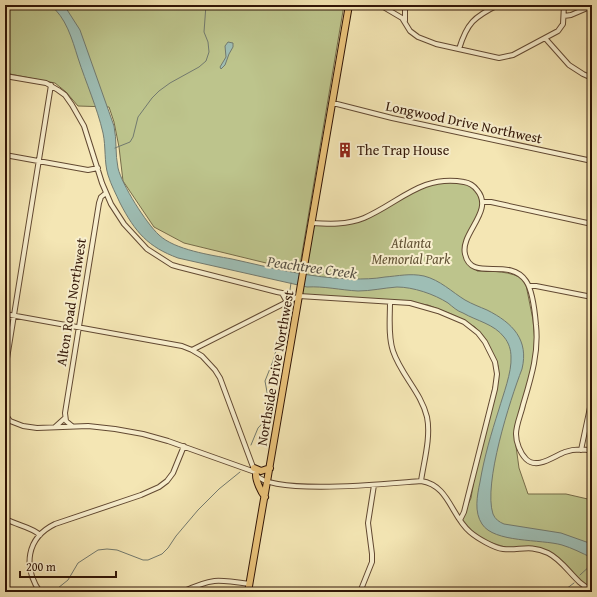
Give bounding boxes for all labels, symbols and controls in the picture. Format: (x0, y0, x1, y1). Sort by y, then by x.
street label: Longwood Drive Northwest (384, 96, 544, 148)
place label: The Trap House (357, 140, 450, 160)
building icon: The Trap House (336, 141, 354, 159)
park label: Atlanta Memorial Park (372, 233, 451, 269)
street label: Alton Road Northwest (51, 236, 91, 367)
water label: Peachtree Creek (265, 250, 358, 284)
street label: Northside Drive Northwest (251, 289, 299, 447)
scale bar (20, 553, 116, 579)
text: 200 m (26, 558, 56, 575)

